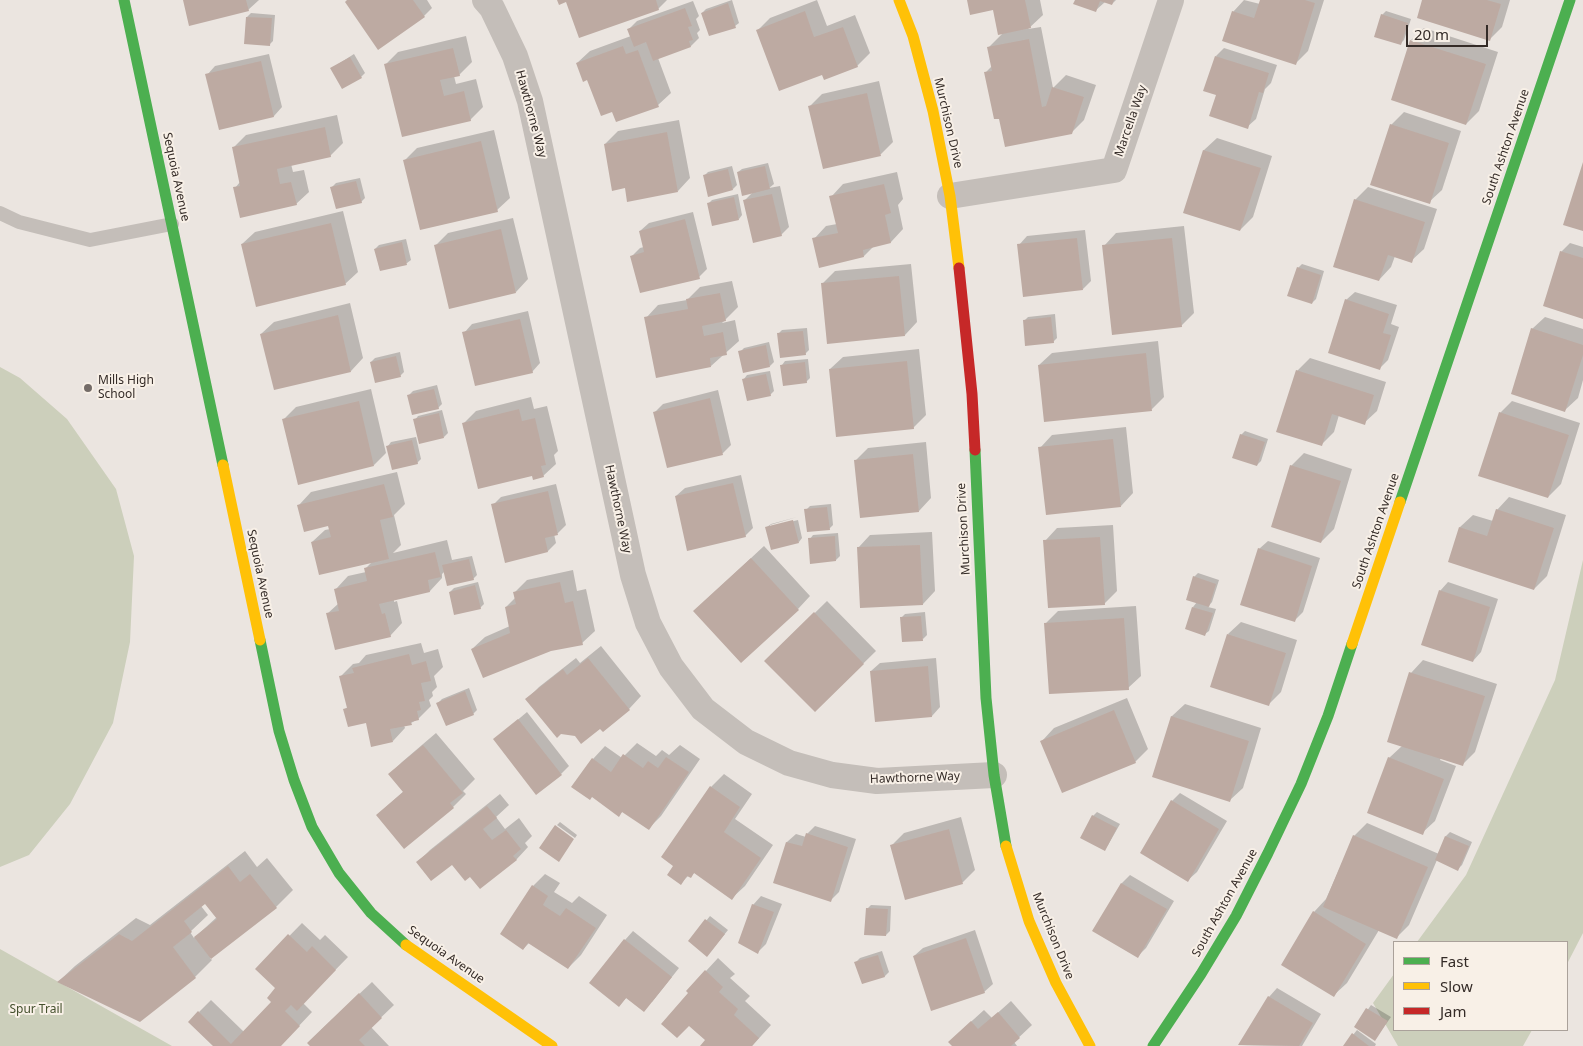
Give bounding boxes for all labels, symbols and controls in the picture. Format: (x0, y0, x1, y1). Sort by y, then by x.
scale bar (1408, 15, 1490, 47)
text: 20 m (1414, 24, 1449, 44)
street label: Hawthorne Way (512, 69, 550, 159)
street label: Murchison Drive (931, 76, 965, 170)
street label: Marcella Way (1112, 83, 1150, 159)
street label: South Ashton Avenue (1479, 87, 1533, 207)
street label: Sequoia Avenue (160, 131, 192, 223)
place label: Mills High School (98, 374, 154, 402)
marker: Mills High School (82, 382, 94, 394)
street label: Hawthorne Way (602, 463, 634, 555)
street label: South Ashton Avenue (1349, 471, 1403, 591)
street label: Murchison Drive (954, 482, 974, 576)
street label: Sequoia Avenue (244, 528, 276, 620)
street label: Hawthorne Way (870, 769, 960, 787)
street label: South Ashton Avenue (1189, 846, 1261, 960)
street label: Murchison Drive (1029, 890, 1077, 982)
street label: Sequoia Avenue (405, 923, 487, 987)
legend (1393, 941, 1568, 1031)
text: Fast (1440, 951, 1469, 971)
text: Slow (1440, 976, 1473, 996)
text: Jam (1440, 1001, 1467, 1021)
park label: Spur Trail (9, 1003, 63, 1017)

